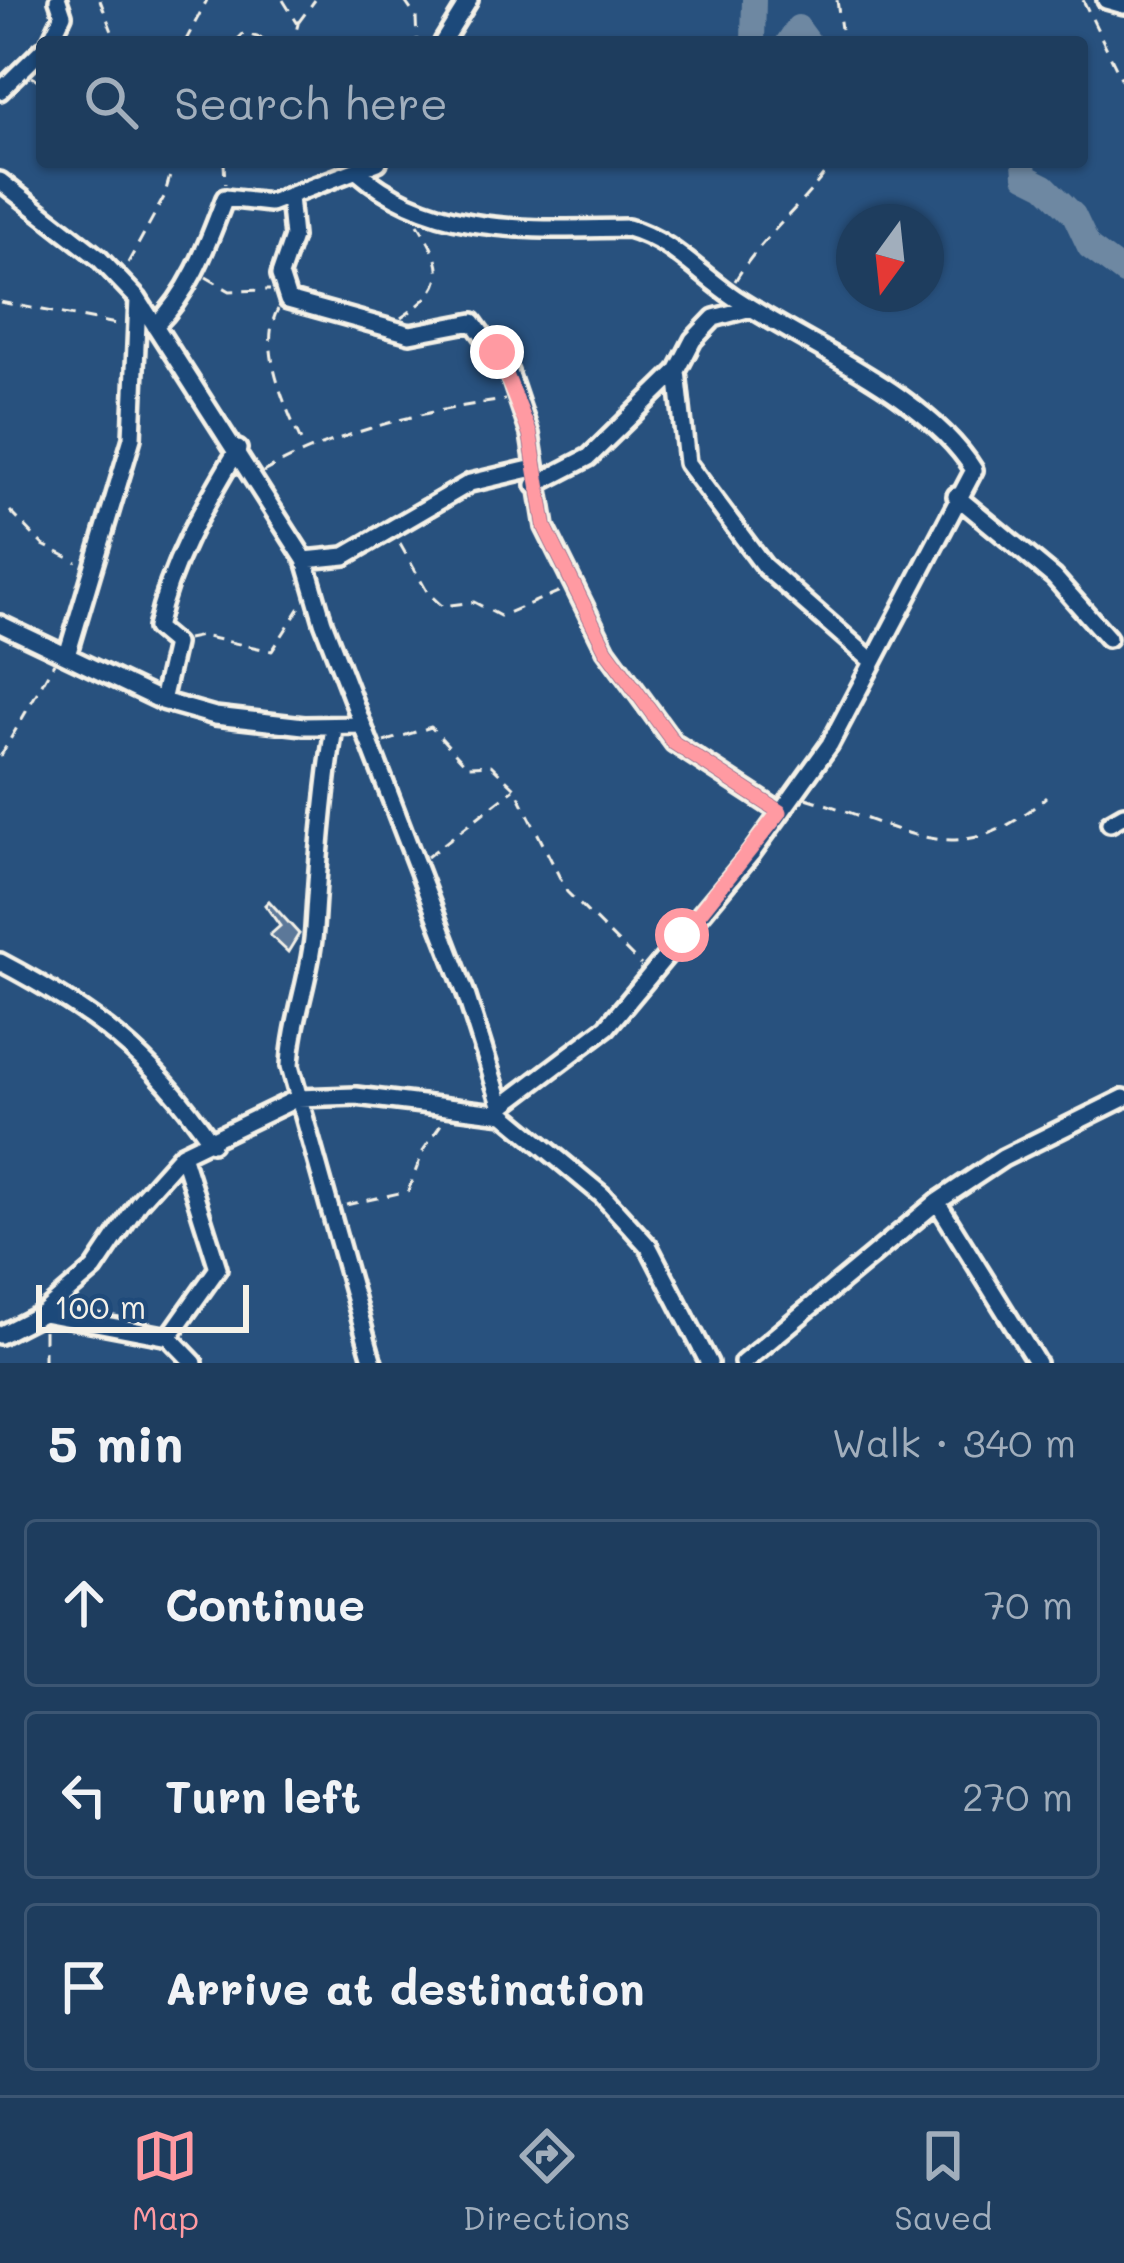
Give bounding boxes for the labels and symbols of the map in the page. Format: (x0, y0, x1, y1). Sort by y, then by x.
north arrow (836, 204, 944, 312)
route end (470, 325, 524, 379)
route start (655, 908, 709, 962)
scale bar (36, 1279, 249, 1332)

